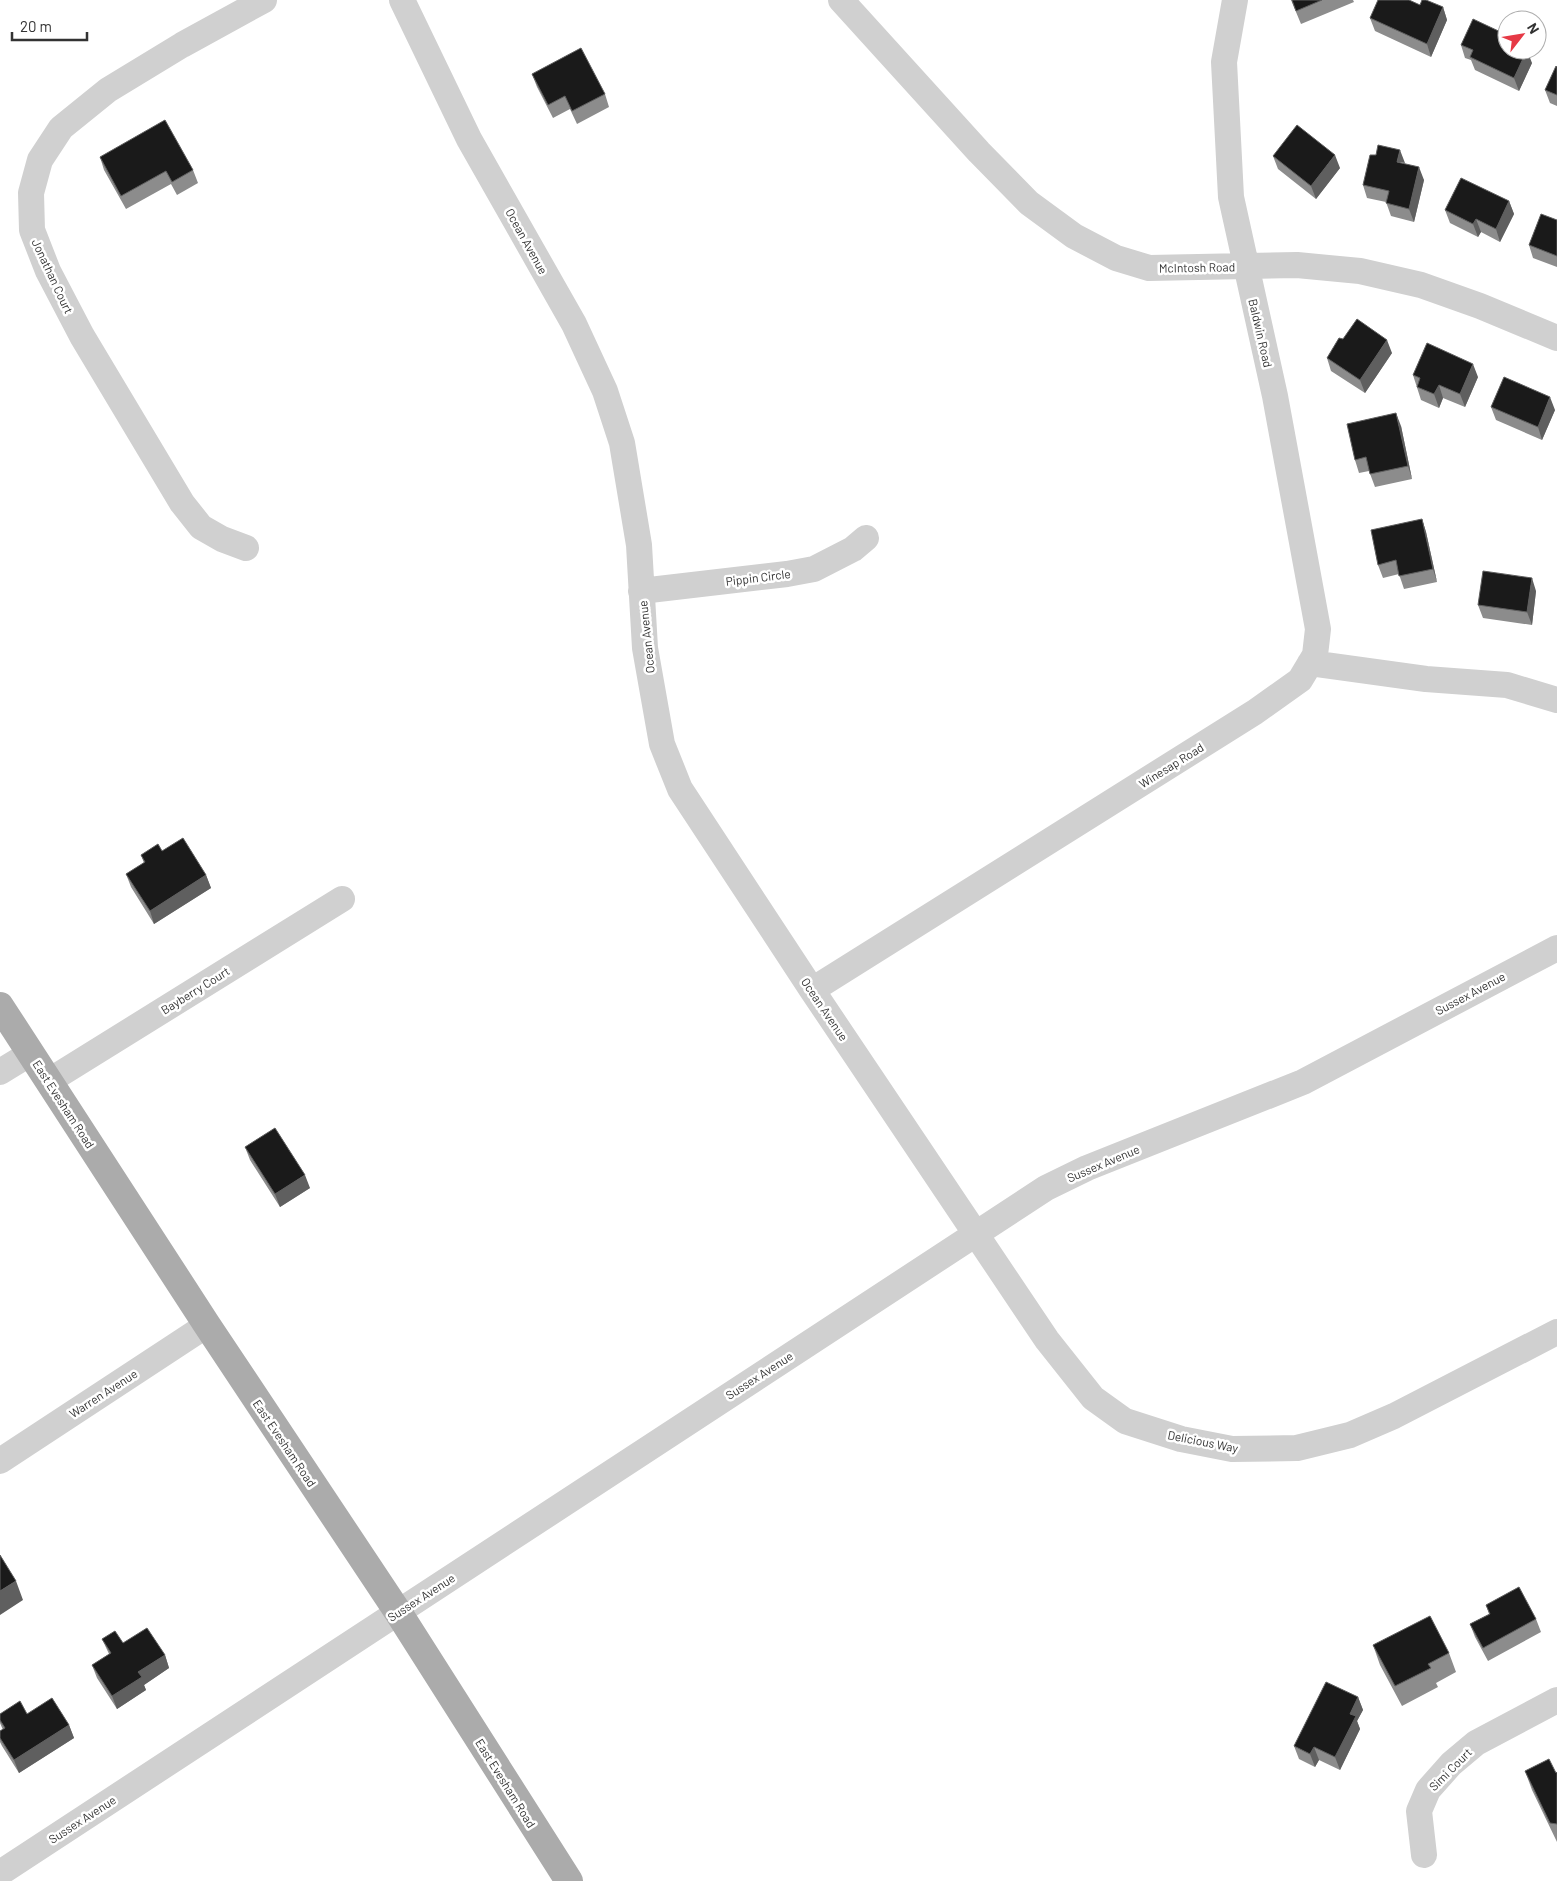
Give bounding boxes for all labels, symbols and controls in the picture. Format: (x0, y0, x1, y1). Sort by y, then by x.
scale bar (12, 10, 88, 42)
north arrow (1497, 10, 1547, 60)
text: 20 m (20, 17, 52, 35)
text: N (1524, 20, 1543, 36)
street label: Ocean Avenue (503, 206, 551, 276)
street label: Jonathan Court (30, 236, 76, 316)
street label: McIntosh Road (1159, 259, 1235, 275)
street label: Baldwin Road (1246, 297, 1276, 369)
street label: Pippin Circle (725, 566, 791, 588)
street label: Ocean Avenue (635, 600, 657, 674)
street label: Winesap Road (1136, 740, 1206, 790)
street label: Bayberry Court (158, 963, 232, 1017)
street label: Sussex Avenue (1433, 969, 1507, 1017)
street label: Ocean Avenue (799, 975, 851, 1043)
street label: East Evesham Road (30, 1057, 98, 1151)
street label: Sussex Avenue (1065, 1141, 1141, 1185)
street label: Sussex Avenue (723, 1348, 795, 1402)
street label: Warren Avenue (66, 1366, 140, 1420)
street label: East Evesham Road (251, 1397, 319, 1489)
street label: Delicious Way (1167, 1427, 1240, 1455)
street label: Sussex Avenue (385, 1570, 457, 1624)
street label: East Evesham Road (473, 1736, 539, 1830)
street label: Simi Court (1426, 1745, 1474, 1793)
street label: Sussex Avenue (46, 1792, 118, 1846)

